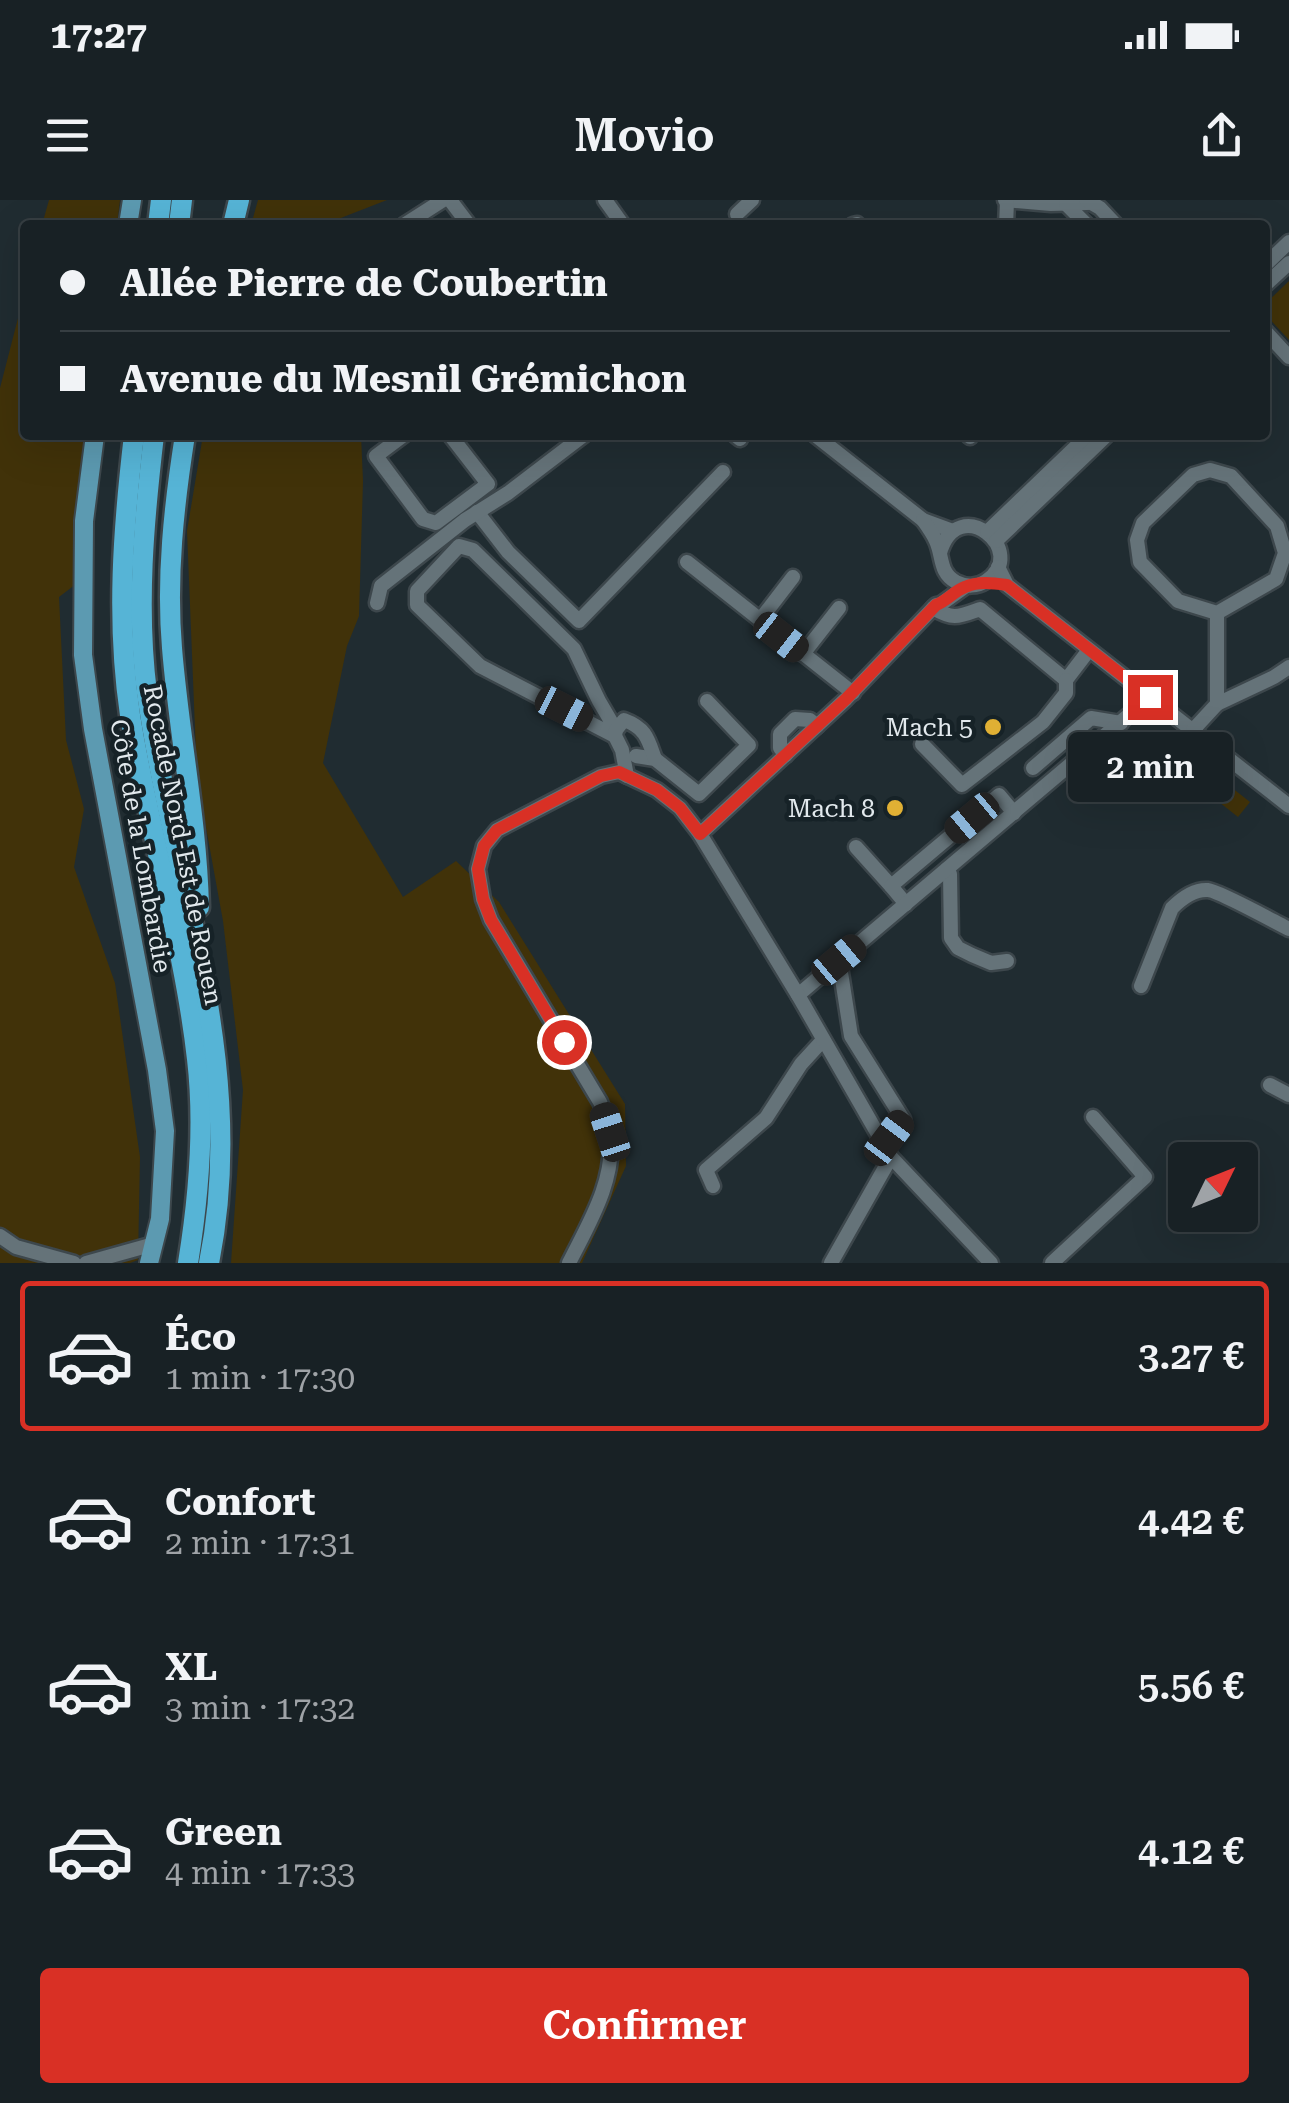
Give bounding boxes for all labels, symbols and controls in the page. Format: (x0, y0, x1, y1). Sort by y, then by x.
text: 17:27 (50, 13, 147, 57)
icon: menu (40, 108, 95, 163)
icon: share (1194, 108, 1249, 163)
text: Movio (574, 109, 715, 162)
text: Allée Pierre de Coubertin (120, 261, 608, 305)
text: Avenue du Mesnil Grémichon (120, 357, 686, 401)
car (748, 607, 814, 667)
route end (1128, 675, 1173, 720)
street label: Rocade Nord-Est de Rouen (138, 682, 228, 1008)
car (530, 682, 598, 736)
place label: Mach 5 (886, 713, 973, 742)
marker: Mach 5 (982, 716, 1004, 738)
street label: Côte de la Lombardie (104, 717, 178, 975)
callout: 2 min (1068, 732, 1232, 802)
text: 2 min (1106, 748, 1195, 786)
car (939, 787, 1005, 849)
place label: Mach 8 (788, 794, 875, 823)
marker: Mach 8 (884, 797, 906, 819)
car (806, 929, 872, 991)
route start (542, 1020, 587, 1065)
car (586, 1099, 634, 1165)
car (859, 1105, 919, 1171)
north arrow (1168, 1142, 1258, 1232)
map controls (1168, 1142, 1258, 1232)
icon: car (45, 1311, 135, 1401)
text: Éco (165, 1315, 236, 1359)
text: 3.27 € (1138, 1334, 1244, 1378)
text: 1 min · 17:30 (165, 1359, 355, 1397)
icon: car (45, 1476, 135, 1566)
text: Confort (165, 1480, 315, 1524)
text: 4.42 € (1138, 1499, 1244, 1543)
text: 2 min · 17:31 (165, 1524, 355, 1562)
icon: car (45, 1641, 135, 1731)
text: XL (165, 1645, 217, 1689)
text: 5.56 € (1138, 1664, 1244, 1708)
text: 3 min · 17:32 (165, 1689, 355, 1727)
icon: car (45, 1806, 135, 1896)
text: Green (165, 1810, 282, 1854)
text: 4.12 € (1138, 1829, 1244, 1873)
text: 4 min · 17:33 (165, 1854, 355, 1892)
button: Confirmer (40, 1968, 1249, 2083)

